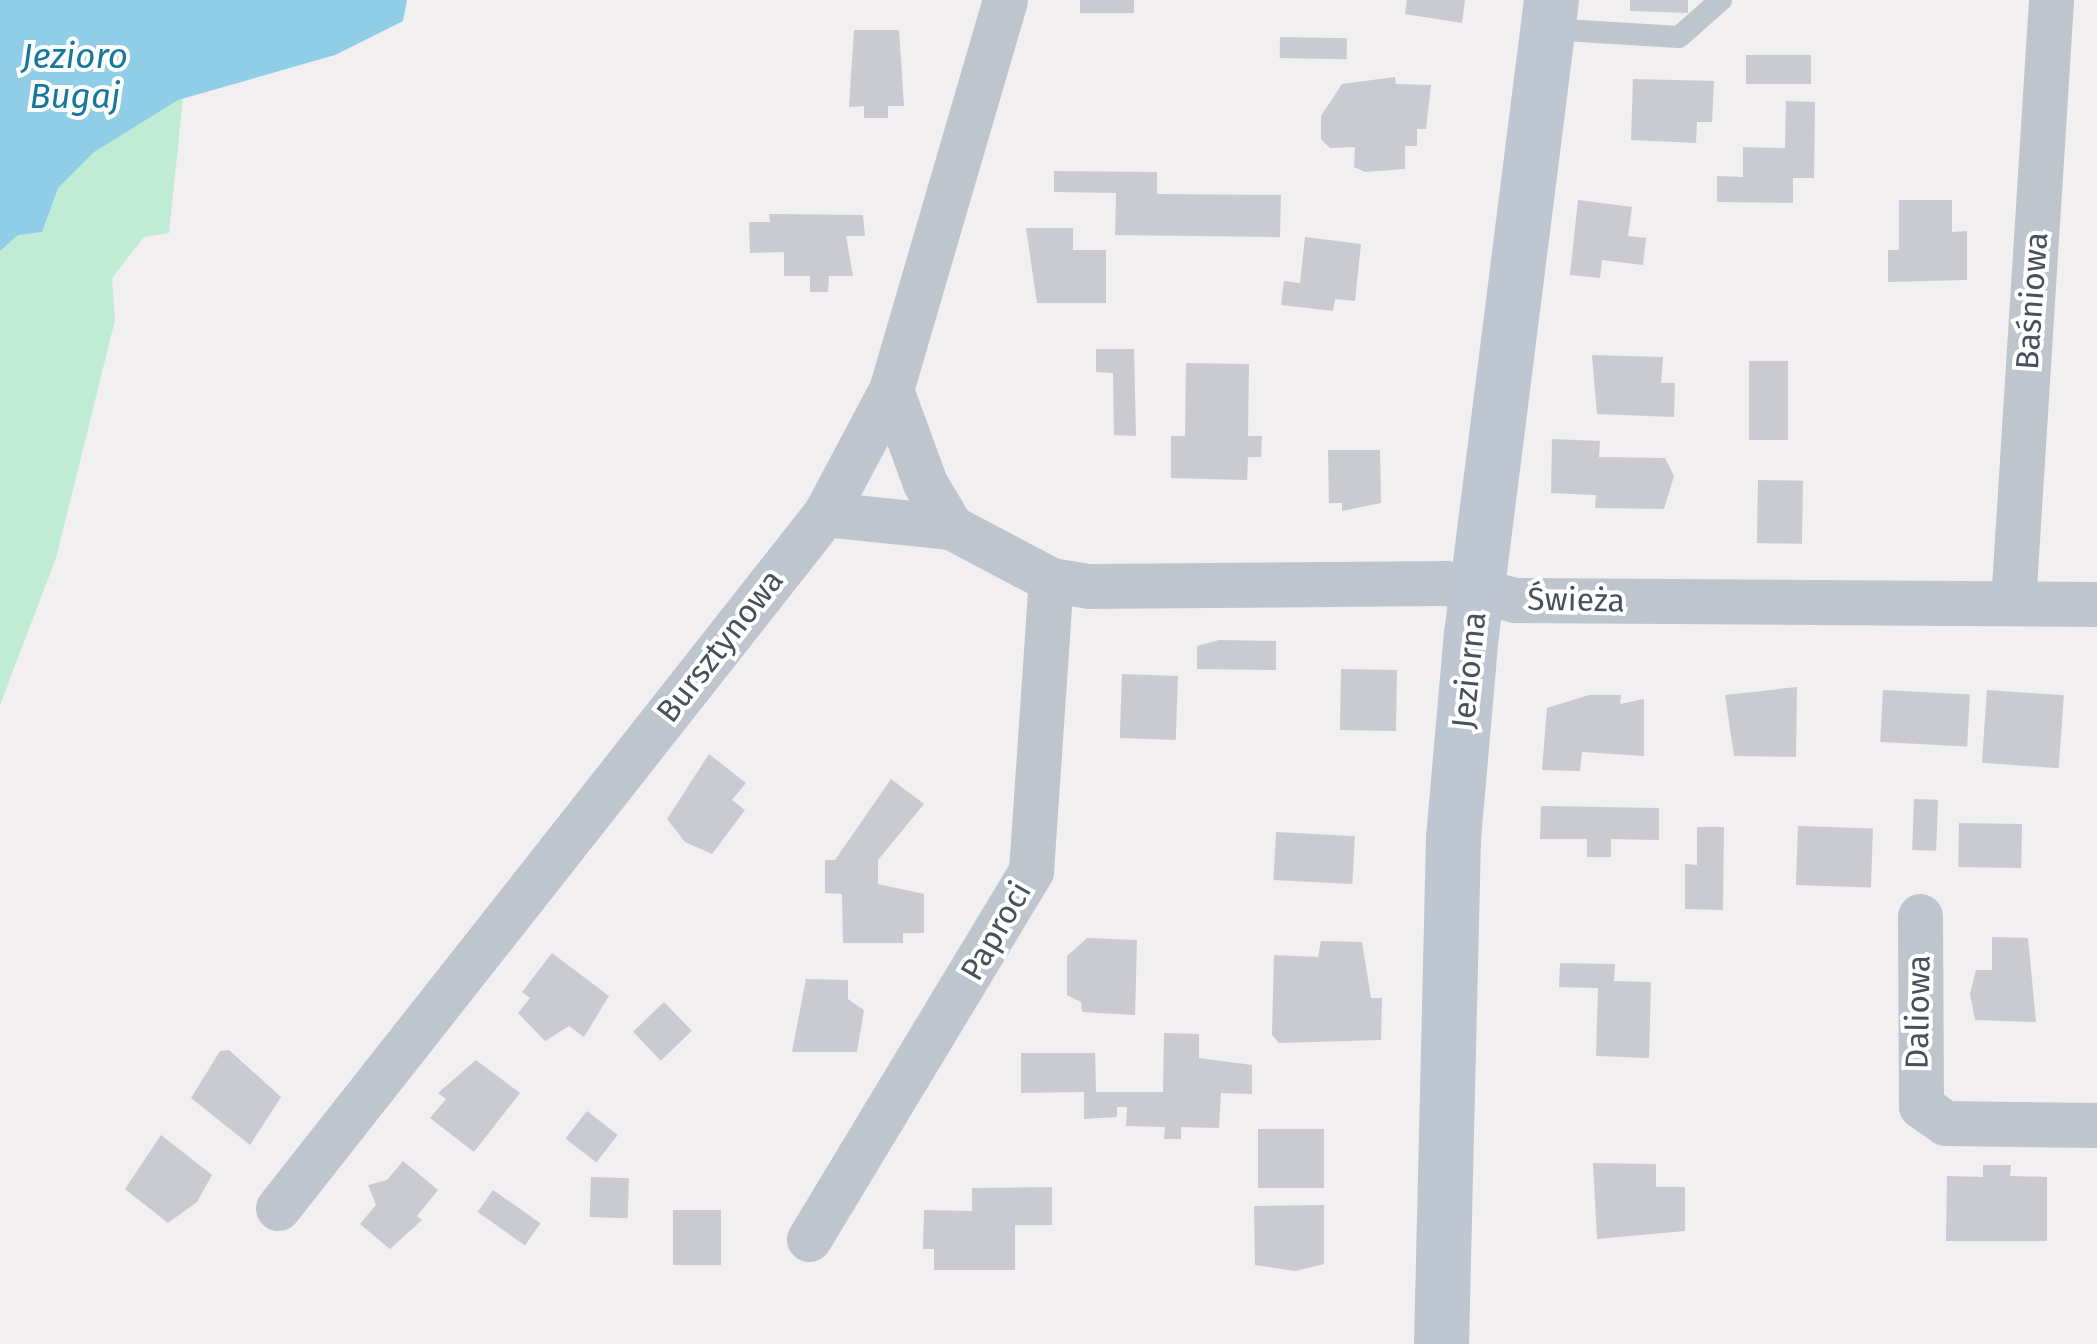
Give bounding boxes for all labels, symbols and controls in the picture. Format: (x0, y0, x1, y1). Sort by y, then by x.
water label: Jezioro Bugaj (22, 35, 128, 117)
street label: Baśniowa (2008, 231, 2056, 371)
street label: Bursztynowa (648, 562, 792, 730)
street label: Świeża (1527, 580, 1625, 620)
street label: Jeziorna (1444, 610, 1494, 730)
street label: Paproci (952, 875, 1040, 987)
street label: Daliowa (1898, 954, 1938, 1070)

